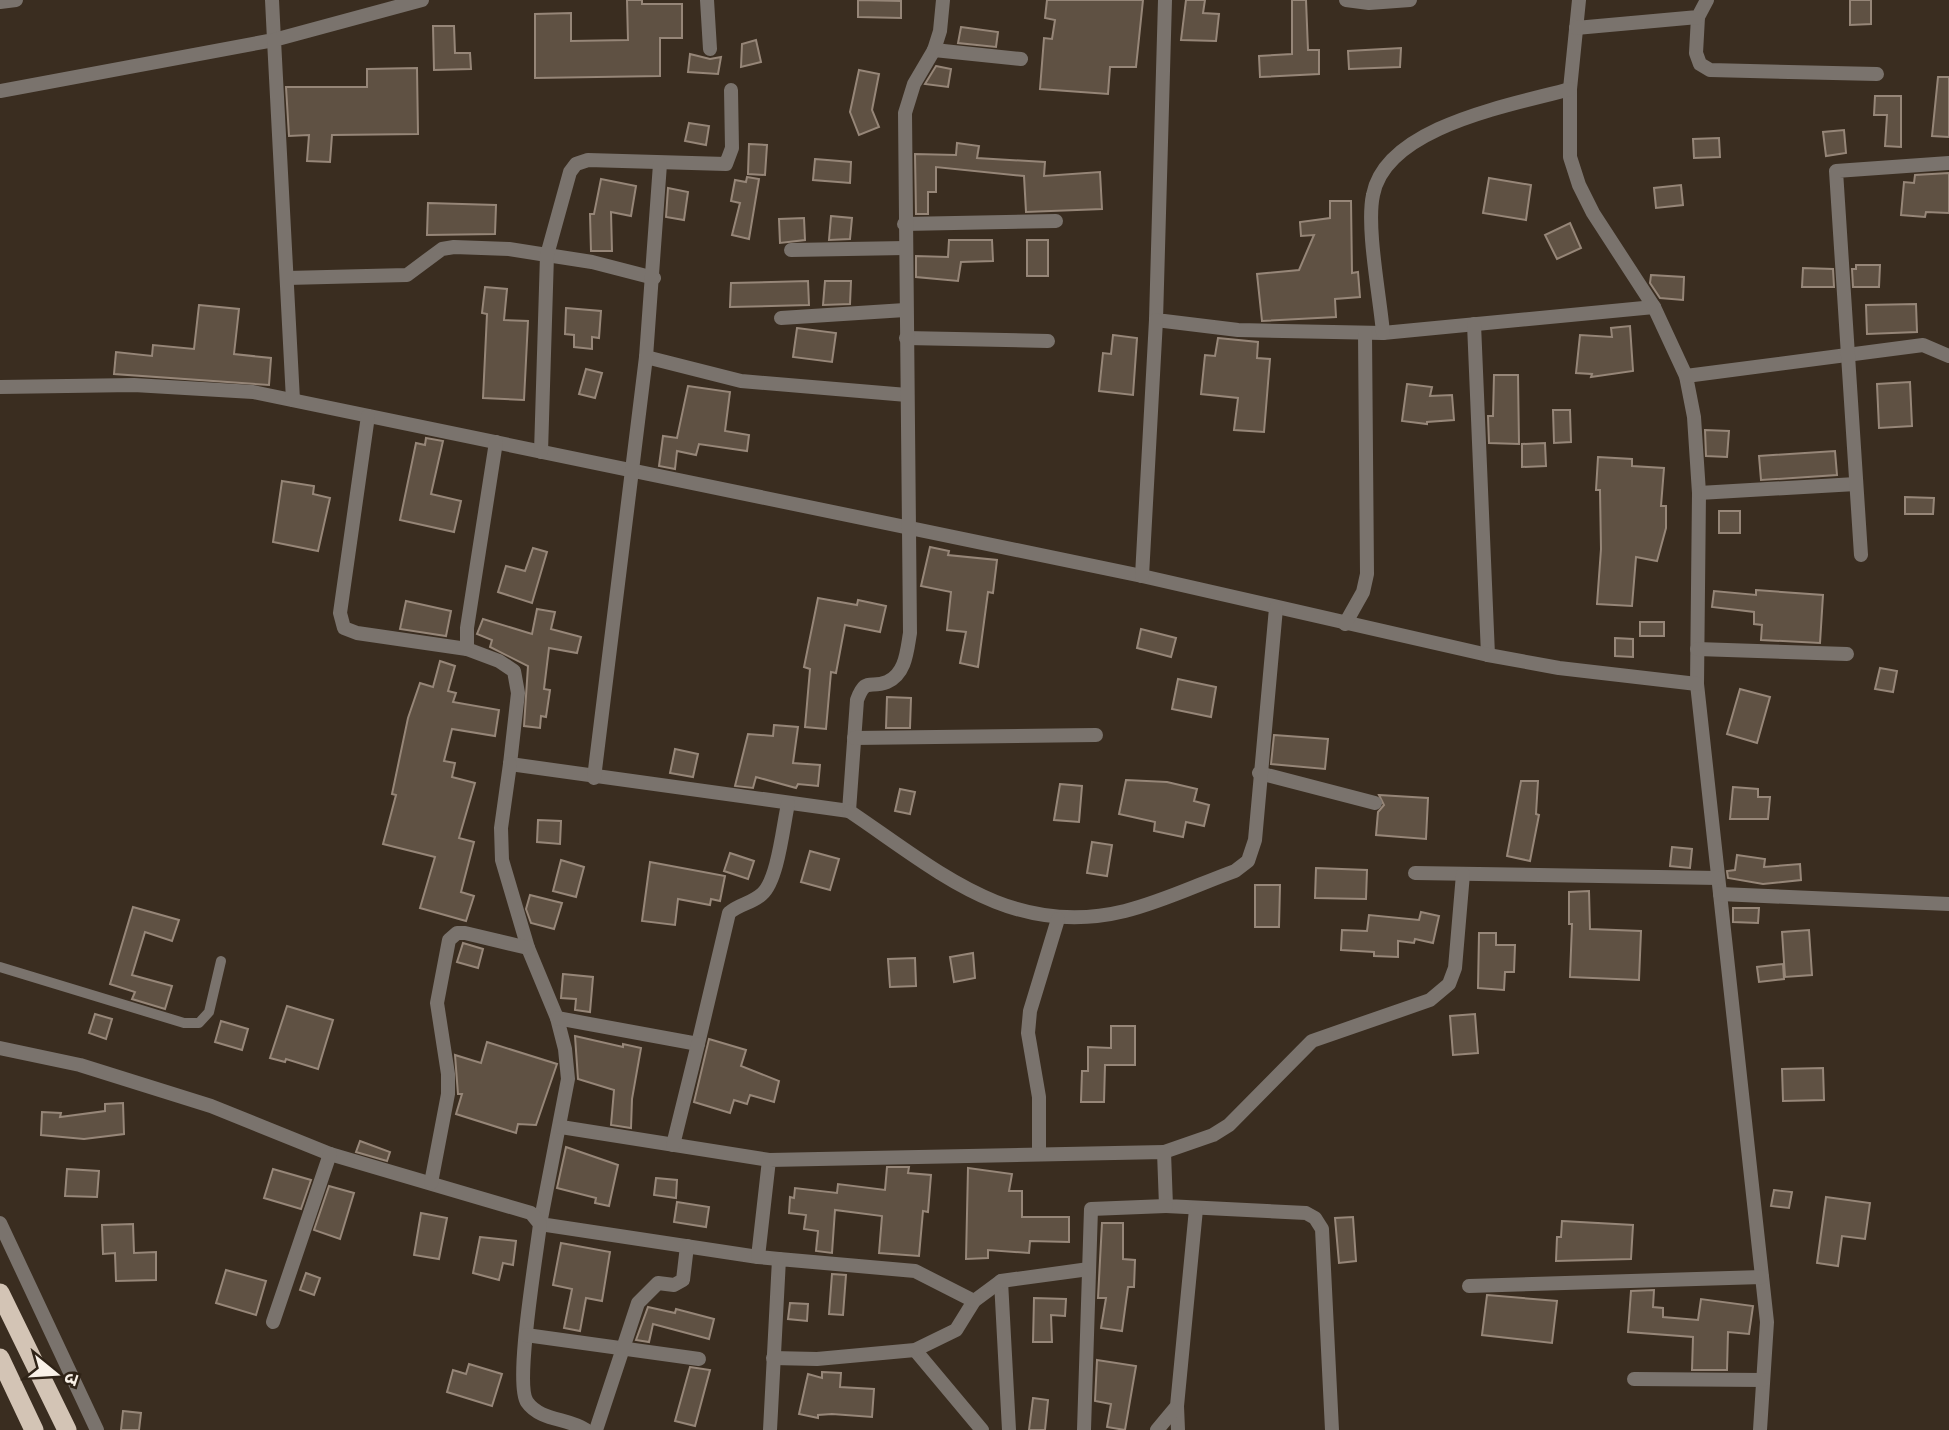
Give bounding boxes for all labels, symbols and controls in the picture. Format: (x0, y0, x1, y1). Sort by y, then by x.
north arrow (21, 1339, 91, 1409)
text: उ (60, 1371, 84, 1389)

